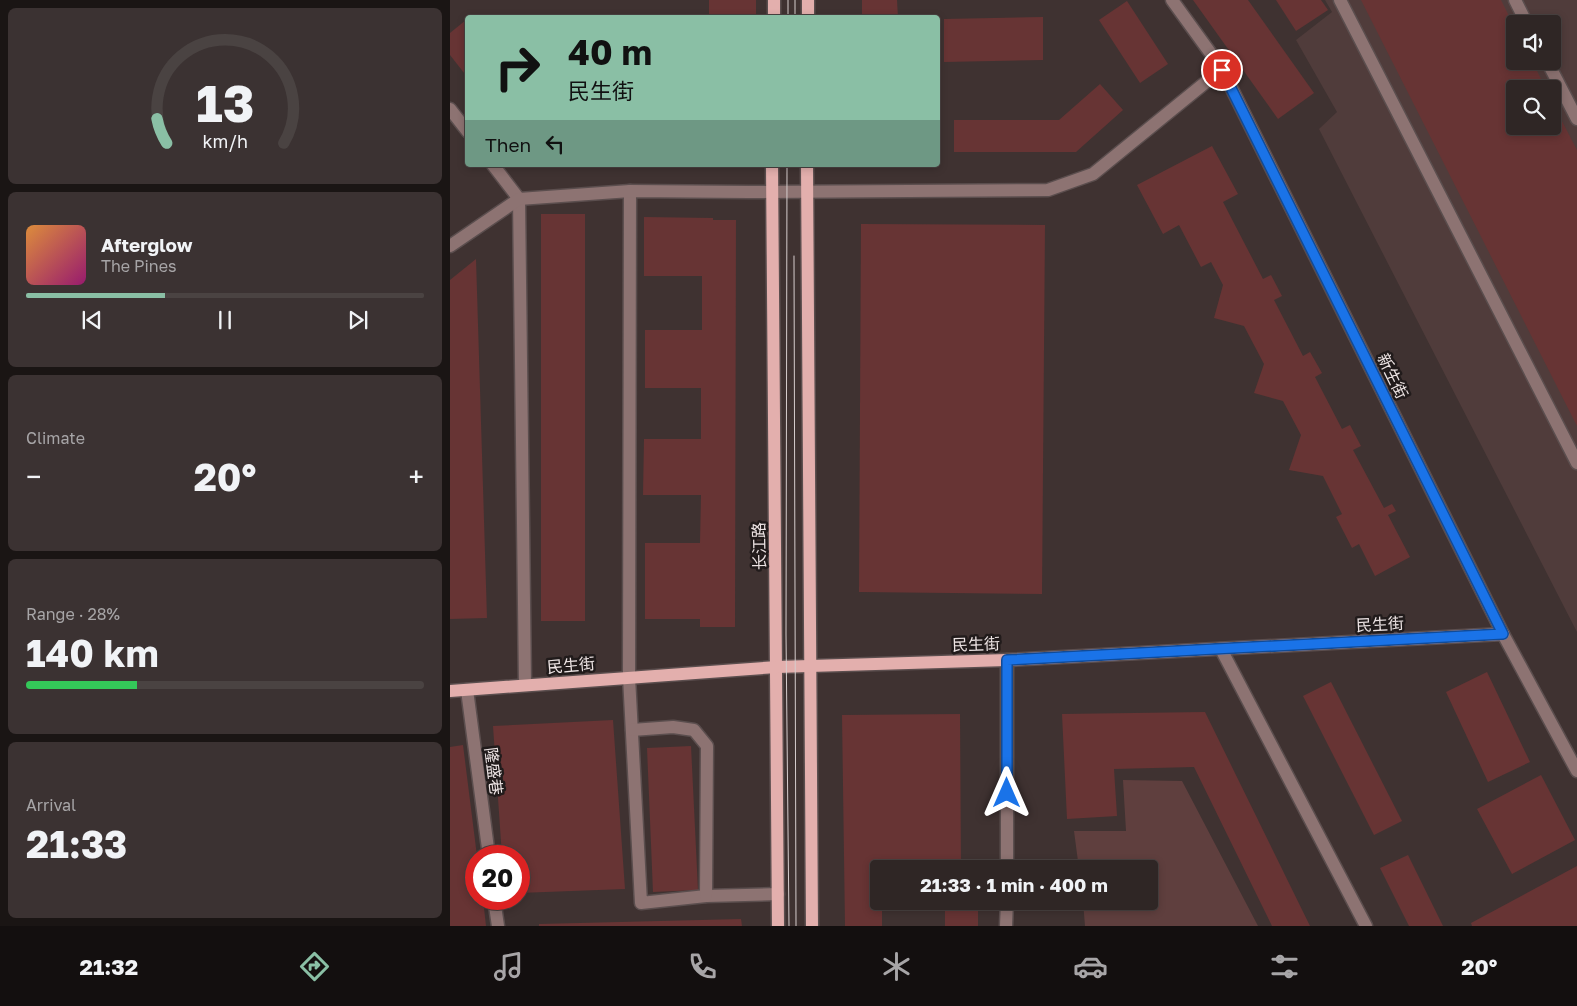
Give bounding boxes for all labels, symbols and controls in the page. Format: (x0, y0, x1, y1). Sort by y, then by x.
map controls (1506, 15, 1561, 135)
button: sound (1506, 15, 1561, 70)
text: 40 m (568, 31, 652, 73)
icon: right (485, 35, 550, 100)
pin (1201, 49, 1243, 91)
icon: arrive (1208, 56, 1236, 84)
text: 13 (196, 71, 254, 133)
text: 民生街 (568, 77, 634, 104)
button: search (1506, 80, 1561, 135)
text: km/h (202, 130, 248, 152)
icon: left (541, 130, 569, 158)
text: Then (485, 133, 531, 156)
text: Afterglow (101, 233, 192, 256)
text: The Pines (101, 256, 176, 276)
icon: previous (78, 306, 106, 334)
icon: pause (211, 306, 239, 334)
icon: next (344, 306, 372, 334)
street label: 新生街 (1373, 350, 1413, 402)
text: Climate (26, 428, 85, 448)
text: 20° (194, 454, 256, 499)
text: − (26, 460, 41, 493)
text: + (409, 460, 424, 493)
street label: 长江路 (749, 522, 769, 570)
text: Range · 28% (26, 604, 120, 624)
street label: 民生街 (1356, 613, 1404, 635)
text: 140 km (26, 630, 159, 675)
street label: 民生街 (952, 633, 1000, 655)
street label: 民生街 (546, 653, 596, 677)
street label: 隆盛巷 (481, 746, 507, 796)
position arrow (980, 766, 1032, 818)
text: Arrival (26, 795, 76, 815)
text: 21:33 (26, 821, 127, 866)
speed limit sign: 20 (465, 845, 530, 910)
text: 21:33 · 1 min · 400 m (920, 873, 1108, 896)
icon: directions (297, 949, 332, 984)
icon: music (491, 949, 526, 984)
icon: phone (685, 949, 720, 984)
icon: climate (879, 949, 914, 984)
icon: car (1073, 949, 1108, 984)
icon: filters (1267, 949, 1302, 984)
text: 21:32 (80, 953, 138, 980)
text: 20° (1461, 953, 1497, 980)

